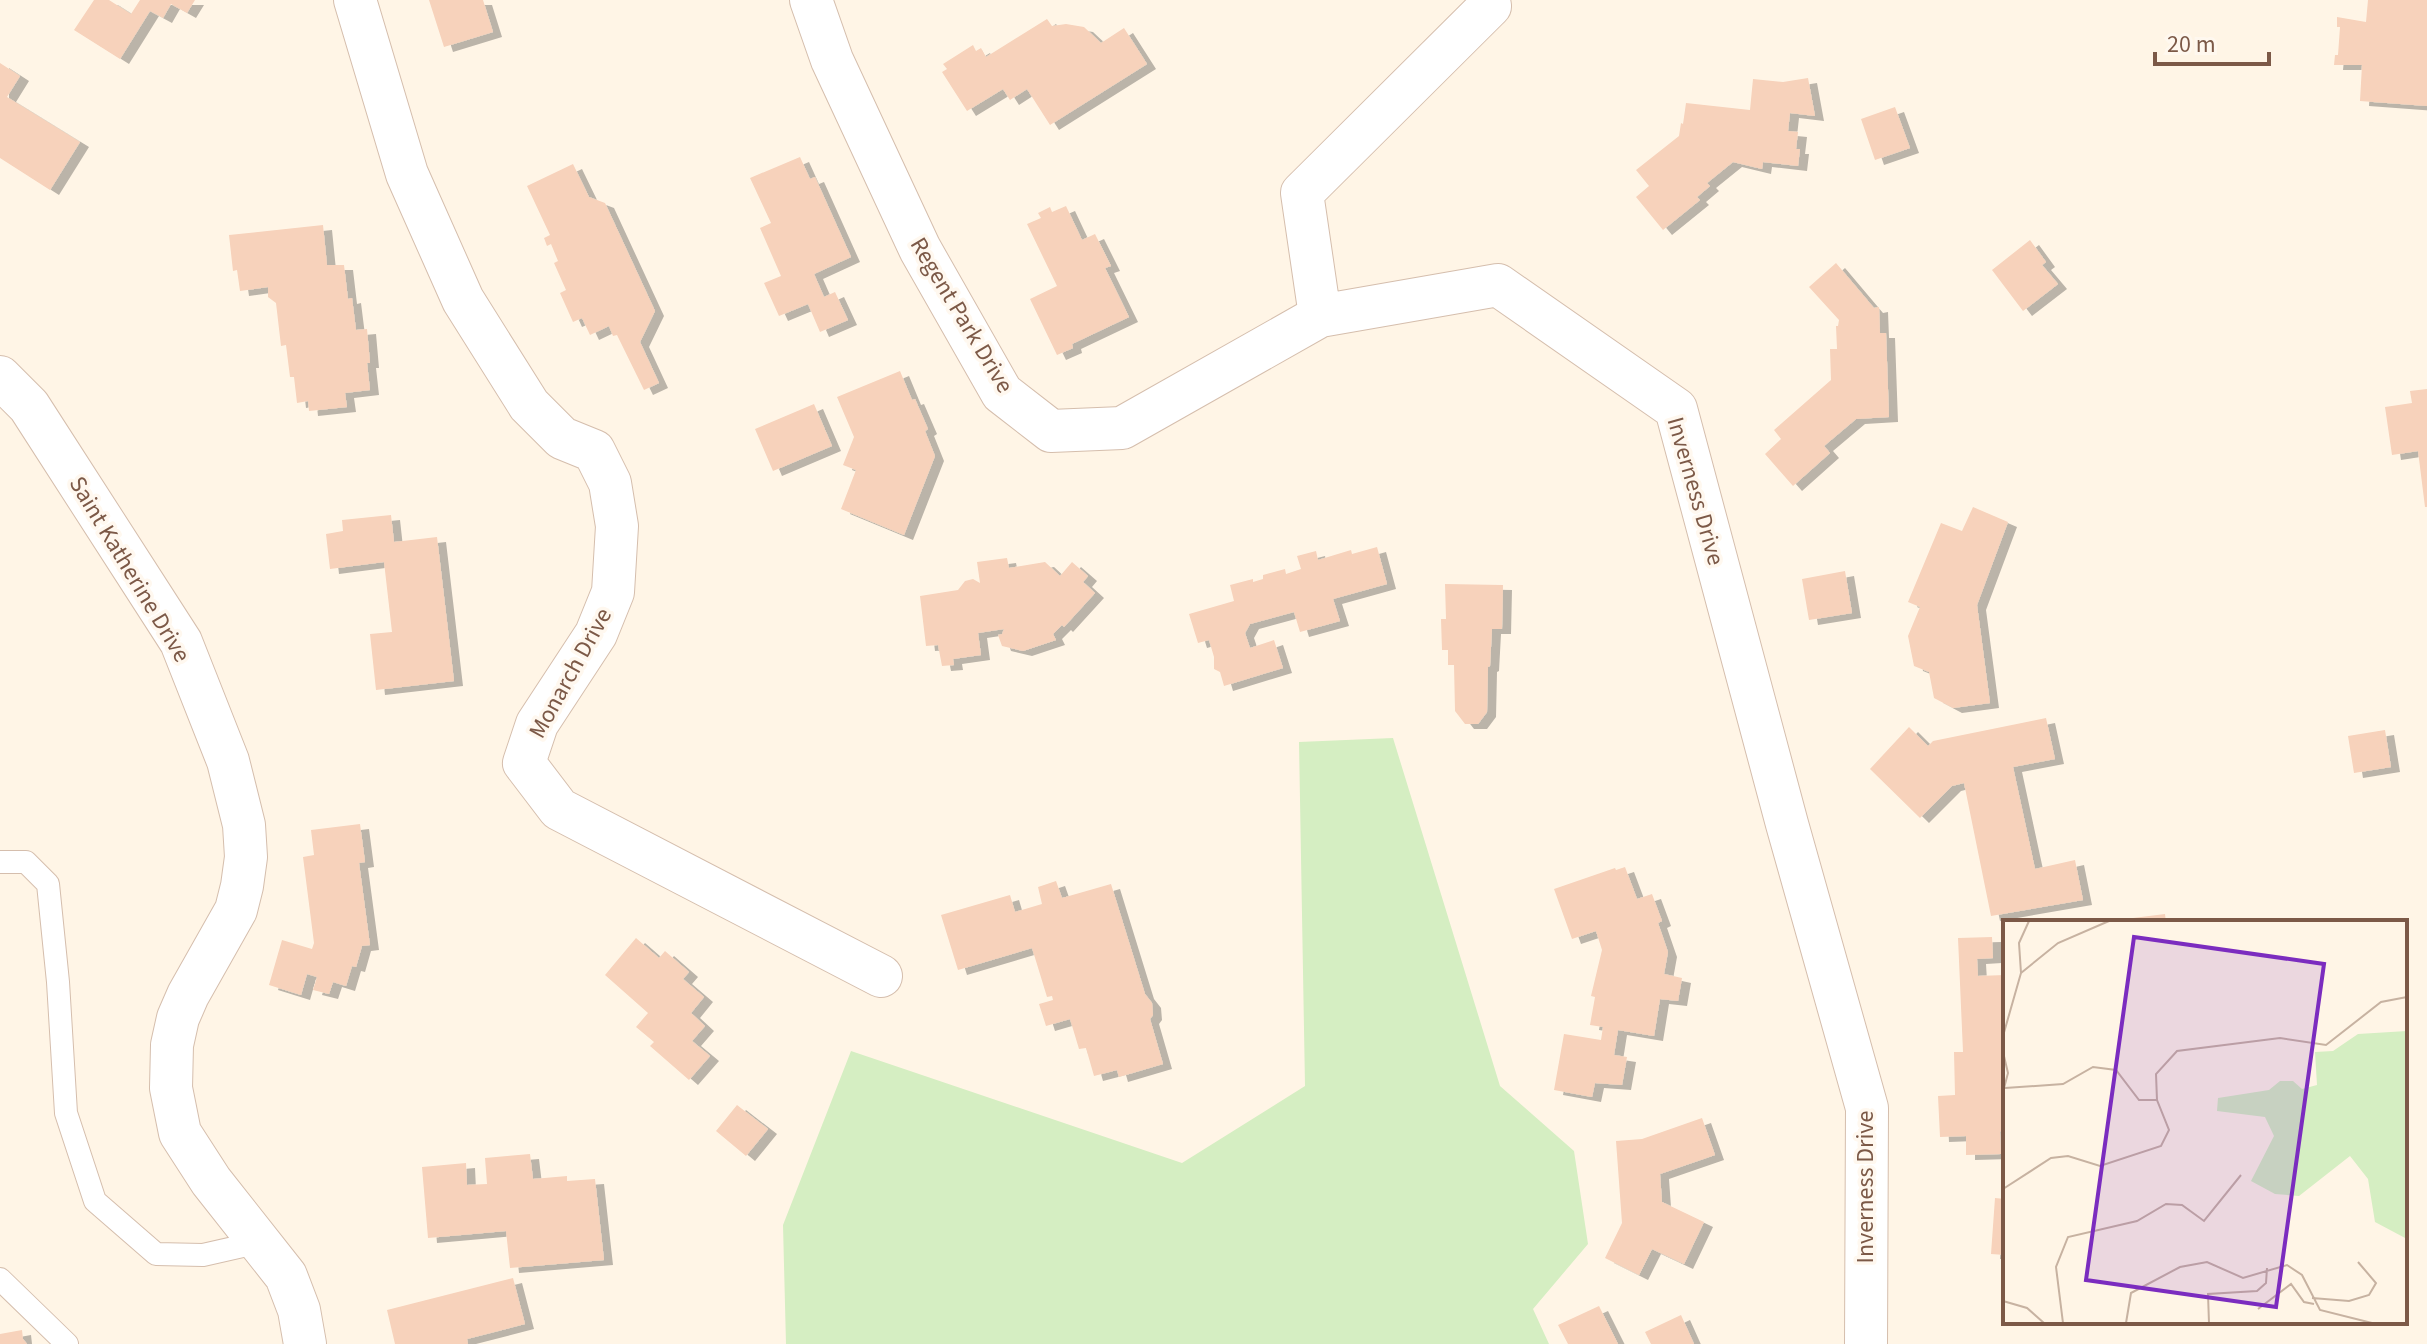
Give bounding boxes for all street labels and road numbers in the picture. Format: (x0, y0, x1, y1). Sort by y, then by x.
street label: Regent Park Drive (901, 231, 1022, 400)
street label: Inverness Drive (1658, 413, 1733, 569)
street label: Saint Katherine Drive (60, 470, 199, 669)
street label: Monarch Drive (520, 602, 621, 745)
street label: Inverness Drive (1848, 1111, 1883, 1263)

